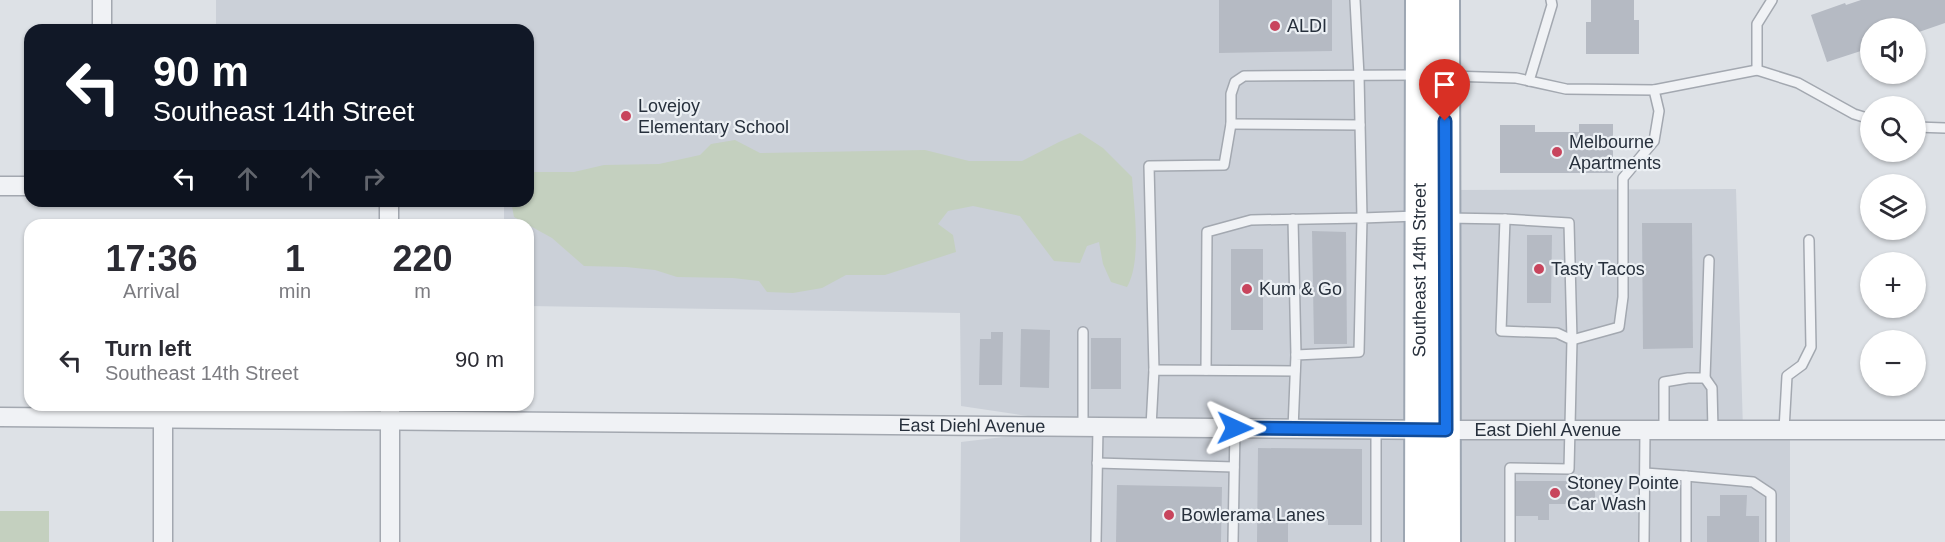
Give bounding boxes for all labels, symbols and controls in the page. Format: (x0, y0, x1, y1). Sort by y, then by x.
place label: ALDI (1287, 16, 1327, 36)
map controls (1860, 18, 1926, 396)
button: sound (1860, 18, 1926, 84)
marker: ALDI (1268, 19, 1282, 33)
icon: left (54, 48, 132, 126)
text: 90 m (153, 48, 249, 95)
pin (1419, 59, 1470, 121)
icon: arrive (1428, 68, 1461, 101)
place label: Lovejoy Elementary School (638, 96, 789, 137)
button: search (1860, 96, 1926, 162)
text: Southeast 14th Street (153, 97, 414, 127)
marker: Lovejoy Elementary School (619, 109, 633, 123)
place label: Melbourne Apartments (1569, 132, 1661, 173)
marker: Melbourne Apartments (1550, 145, 1564, 159)
icon: left (168, 162, 201, 195)
icon: ahead (231, 162, 264, 195)
icon: ahead (294, 162, 327, 195)
icon: right (357, 162, 390, 195)
button: layers (1860, 174, 1926, 240)
street label: Southeast 14th Street (1409, 183, 1430, 357)
text: 17:36 (105, 238, 197, 279)
text: 1 (285, 238, 305, 279)
text: 220 (392, 238, 453, 279)
button: + (1860, 252, 1926, 318)
place label: Tasty Tacos (1551, 259, 1645, 279)
marker: Tasty Tacos (1532, 262, 1546, 276)
place label: Kum & Go (1259, 279, 1342, 299)
text: Arrival (123, 280, 180, 302)
text: min (279, 280, 311, 302)
text: m (414, 280, 431, 302)
marker: Kum & Go (1240, 282, 1254, 296)
button: − (1860, 330, 1926, 396)
text: Turn left (105, 336, 191, 361)
icon: left (54, 344, 87, 377)
text: 90 m (455, 347, 504, 372)
text: Southeast 14th Street (105, 362, 298, 384)
position arrow (1203, 396, 1267, 460)
street label: East Diehl Avenue (898, 415, 1045, 436)
street label: East Diehl Avenue (1475, 420, 1621, 440)
place label: Stoney Pointe Car Wash (1567, 473, 1679, 514)
marker: Stoney Pointe Car Wash (1548, 486, 1562, 500)
place label: Bowlerama Lanes (1181, 505, 1325, 525)
marker: Bowlerama Lanes (1162, 508, 1176, 522)

